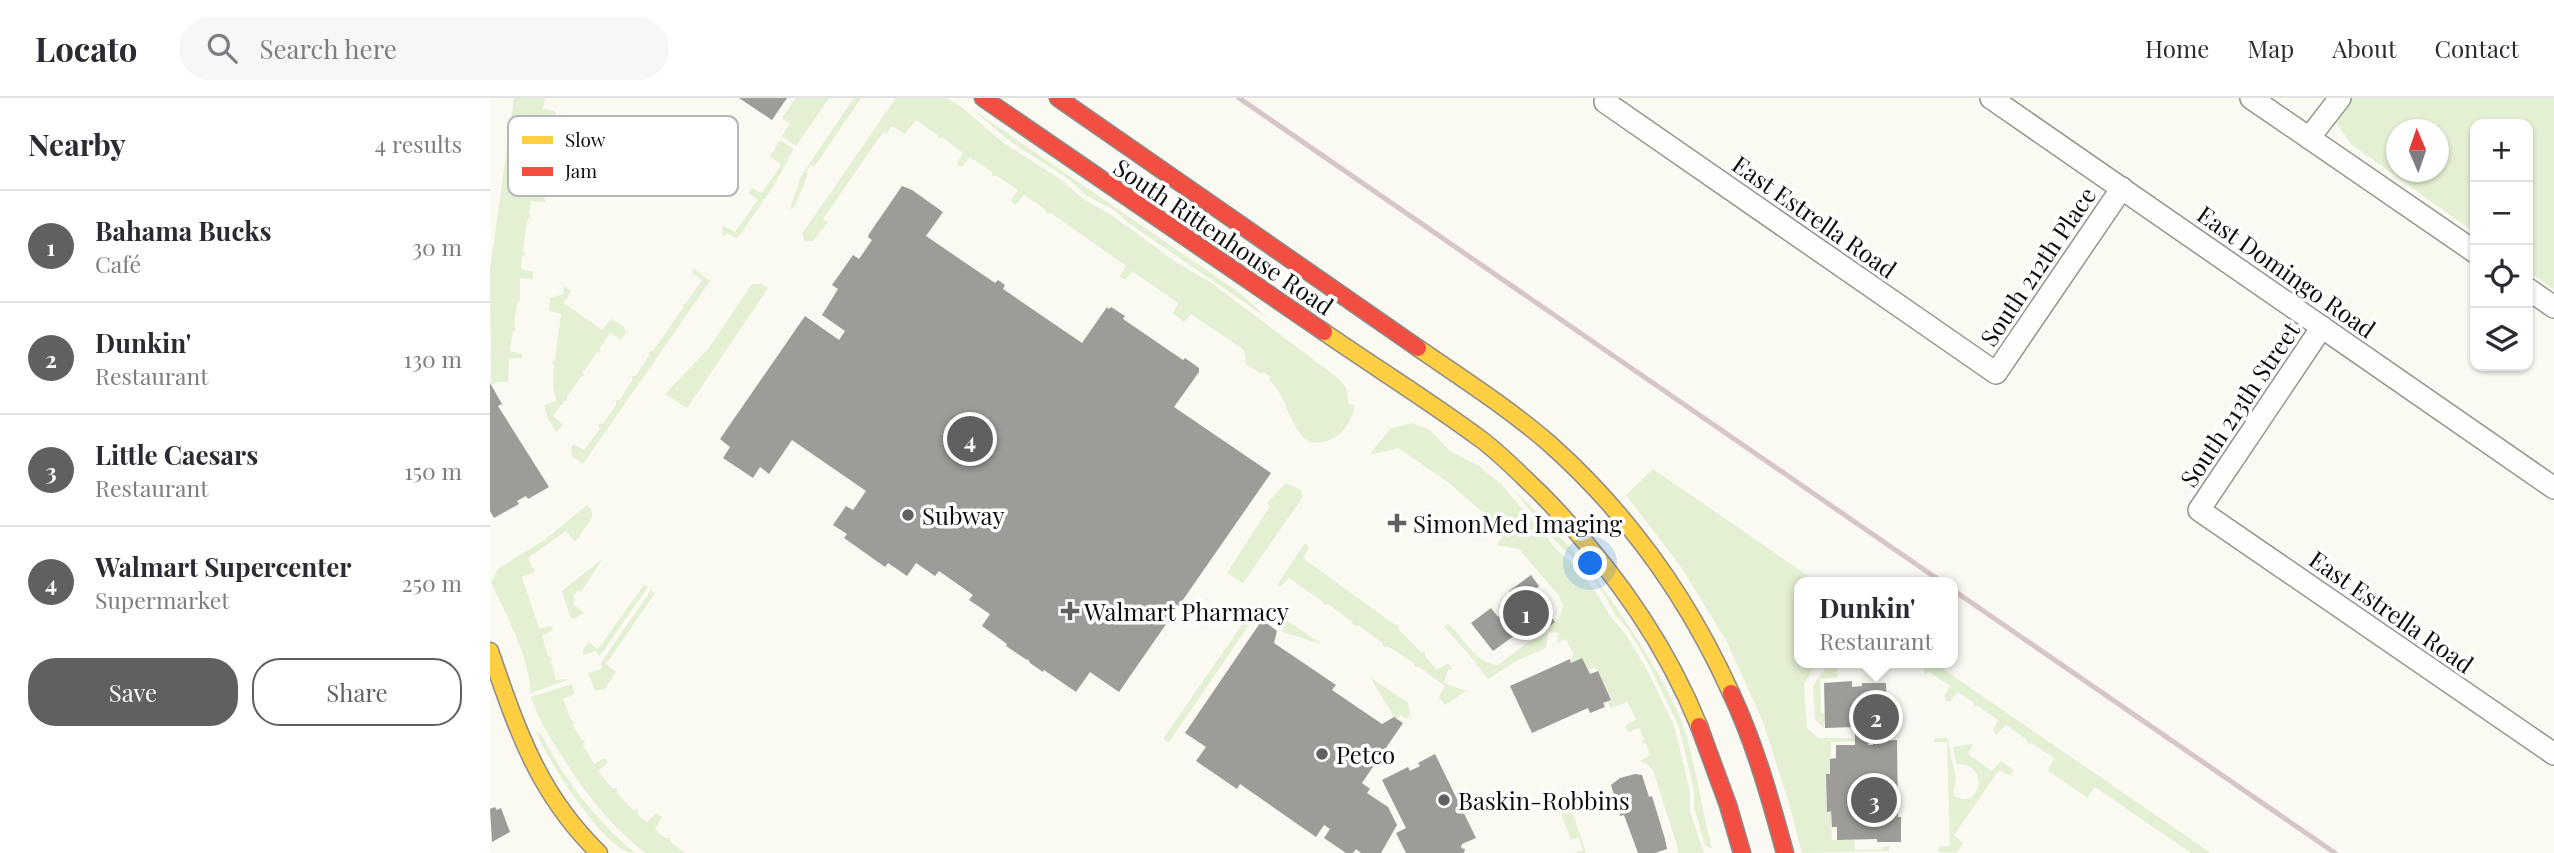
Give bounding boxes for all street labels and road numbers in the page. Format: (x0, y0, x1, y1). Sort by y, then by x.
street label: East Estrella Road (1727, 147, 1903, 285)
street label: South Rittenhouse Road (1108, 150, 1340, 322)
street label: South 212th Place (1972, 180, 2102, 352)
street label: East Domingo Road (2192, 198, 2382, 344)
street label: South 213th Street (2172, 315, 2306, 493)
street label: East Estrella Road (2304, 542, 2480, 680)

